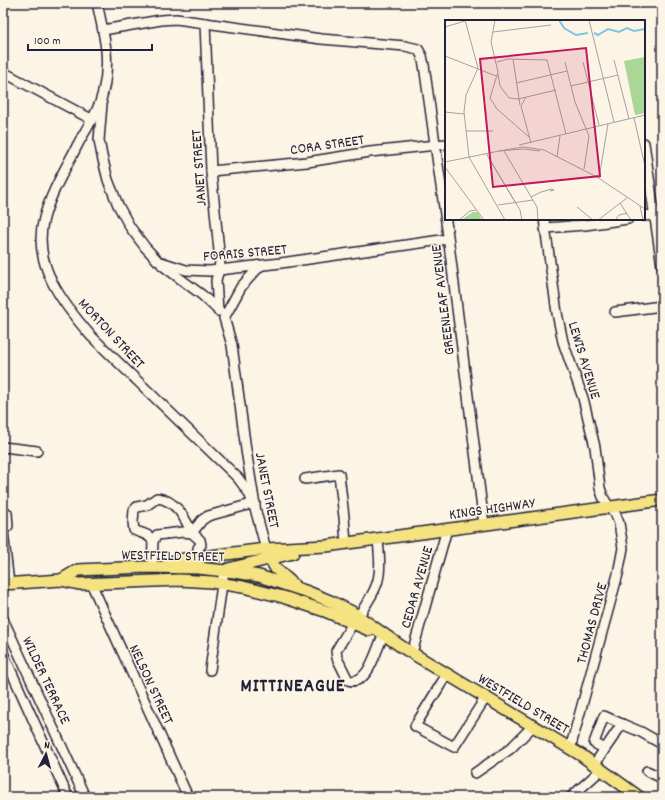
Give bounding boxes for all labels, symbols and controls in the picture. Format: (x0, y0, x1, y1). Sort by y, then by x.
inset map (445, 20, 645, 220)
scale bar (28, 26, 152, 52)
text: 100 m (34, 33, 61, 50)
street label: JANET STREET (186, 129, 214, 207)
street label: CORA STREET (289, 130, 366, 162)
street label: FORRIS STREET (202, 239, 288, 269)
street label: GREENLEAF AVENUE (426, 243, 462, 356)
street label: MORTON STREET (72, 294, 149, 375)
street label: LEWIS AVENUE (561, 319, 605, 402)
street label: JANET STREET (248, 451, 284, 530)
street label: KINGS HIGHWAY (448, 493, 537, 527)
street label: CEDAR AVENUE (396, 544, 440, 631)
street label: WESTFIELD STREET (121, 545, 225, 569)
street label: THOMAS DRIVE (572, 580, 614, 666)
street label: WILDER TERRACE (15, 633, 75, 728)
street label: NELSON STREET (122, 641, 178, 728)
street label: WESTFIELD STREET (473, 669, 573, 741)
district label: MITTINEAGUE (241, 674, 345, 701)
north arrow (26, 734, 66, 774)
text: N (43, 738, 51, 754)

